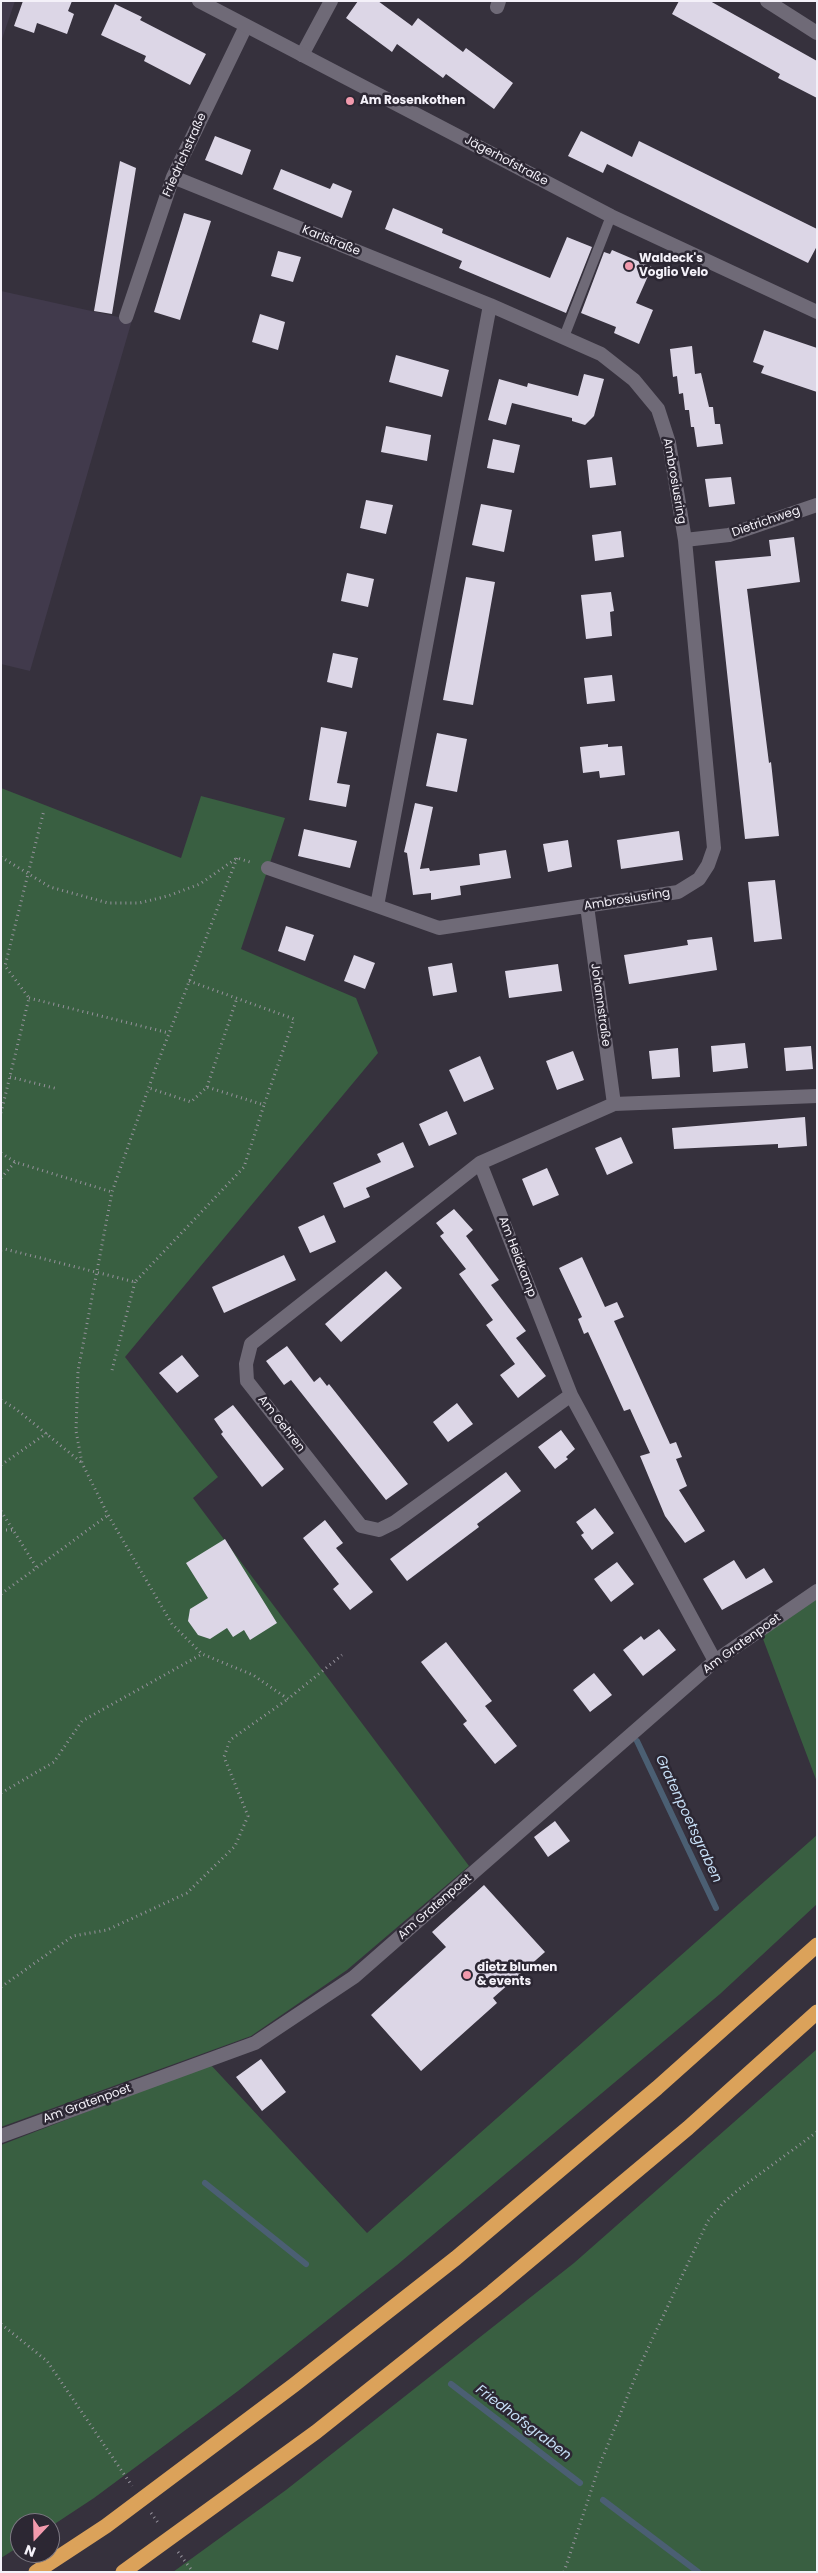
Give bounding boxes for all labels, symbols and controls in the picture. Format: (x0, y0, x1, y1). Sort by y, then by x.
place label: Am Rosenkothen (360, 94, 465, 108)
marker: Am Rosenkothen (344, 95, 356, 107)
street label: Friedrichstraße (160, 111, 210, 199)
street label: Jägerhofstraße (462, 133, 550, 189)
street label: Karlstraße (300, 223, 362, 259)
place label: Waldeck's Voglio Velo (639, 252, 708, 280)
marker: Waldeck's Voglio Velo (623, 260, 635, 272)
street label: Ambrosiusring (659, 437, 689, 525)
street label: Dietrichweg (730, 504, 802, 540)
street label: Ambrosiusring (583, 886, 671, 914)
street label: Johannstraße (587, 962, 613, 1048)
street label: Am Heidkamp (495, 1215, 539, 1299)
street label: Am Gehren (254, 1393, 308, 1455)
street label: Am Gratenpoet (700, 1611, 784, 1677)
water label: Gratenpoetsgraben (651, 1752, 725, 1886)
street label: Am Gratenpoet (395, 1871, 475, 1943)
place label: dietz blumen & events (477, 1961, 557, 1989)
marker: dietz blumen & events (461, 1969, 473, 1981)
street label: Am Gratenpoet (41, 2081, 133, 2127)
water label: Friedhofsgraben (472, 2382, 574, 2464)
north arrow (10, 2513, 60, 2563)
text: N (21, 2540, 38, 2562)

